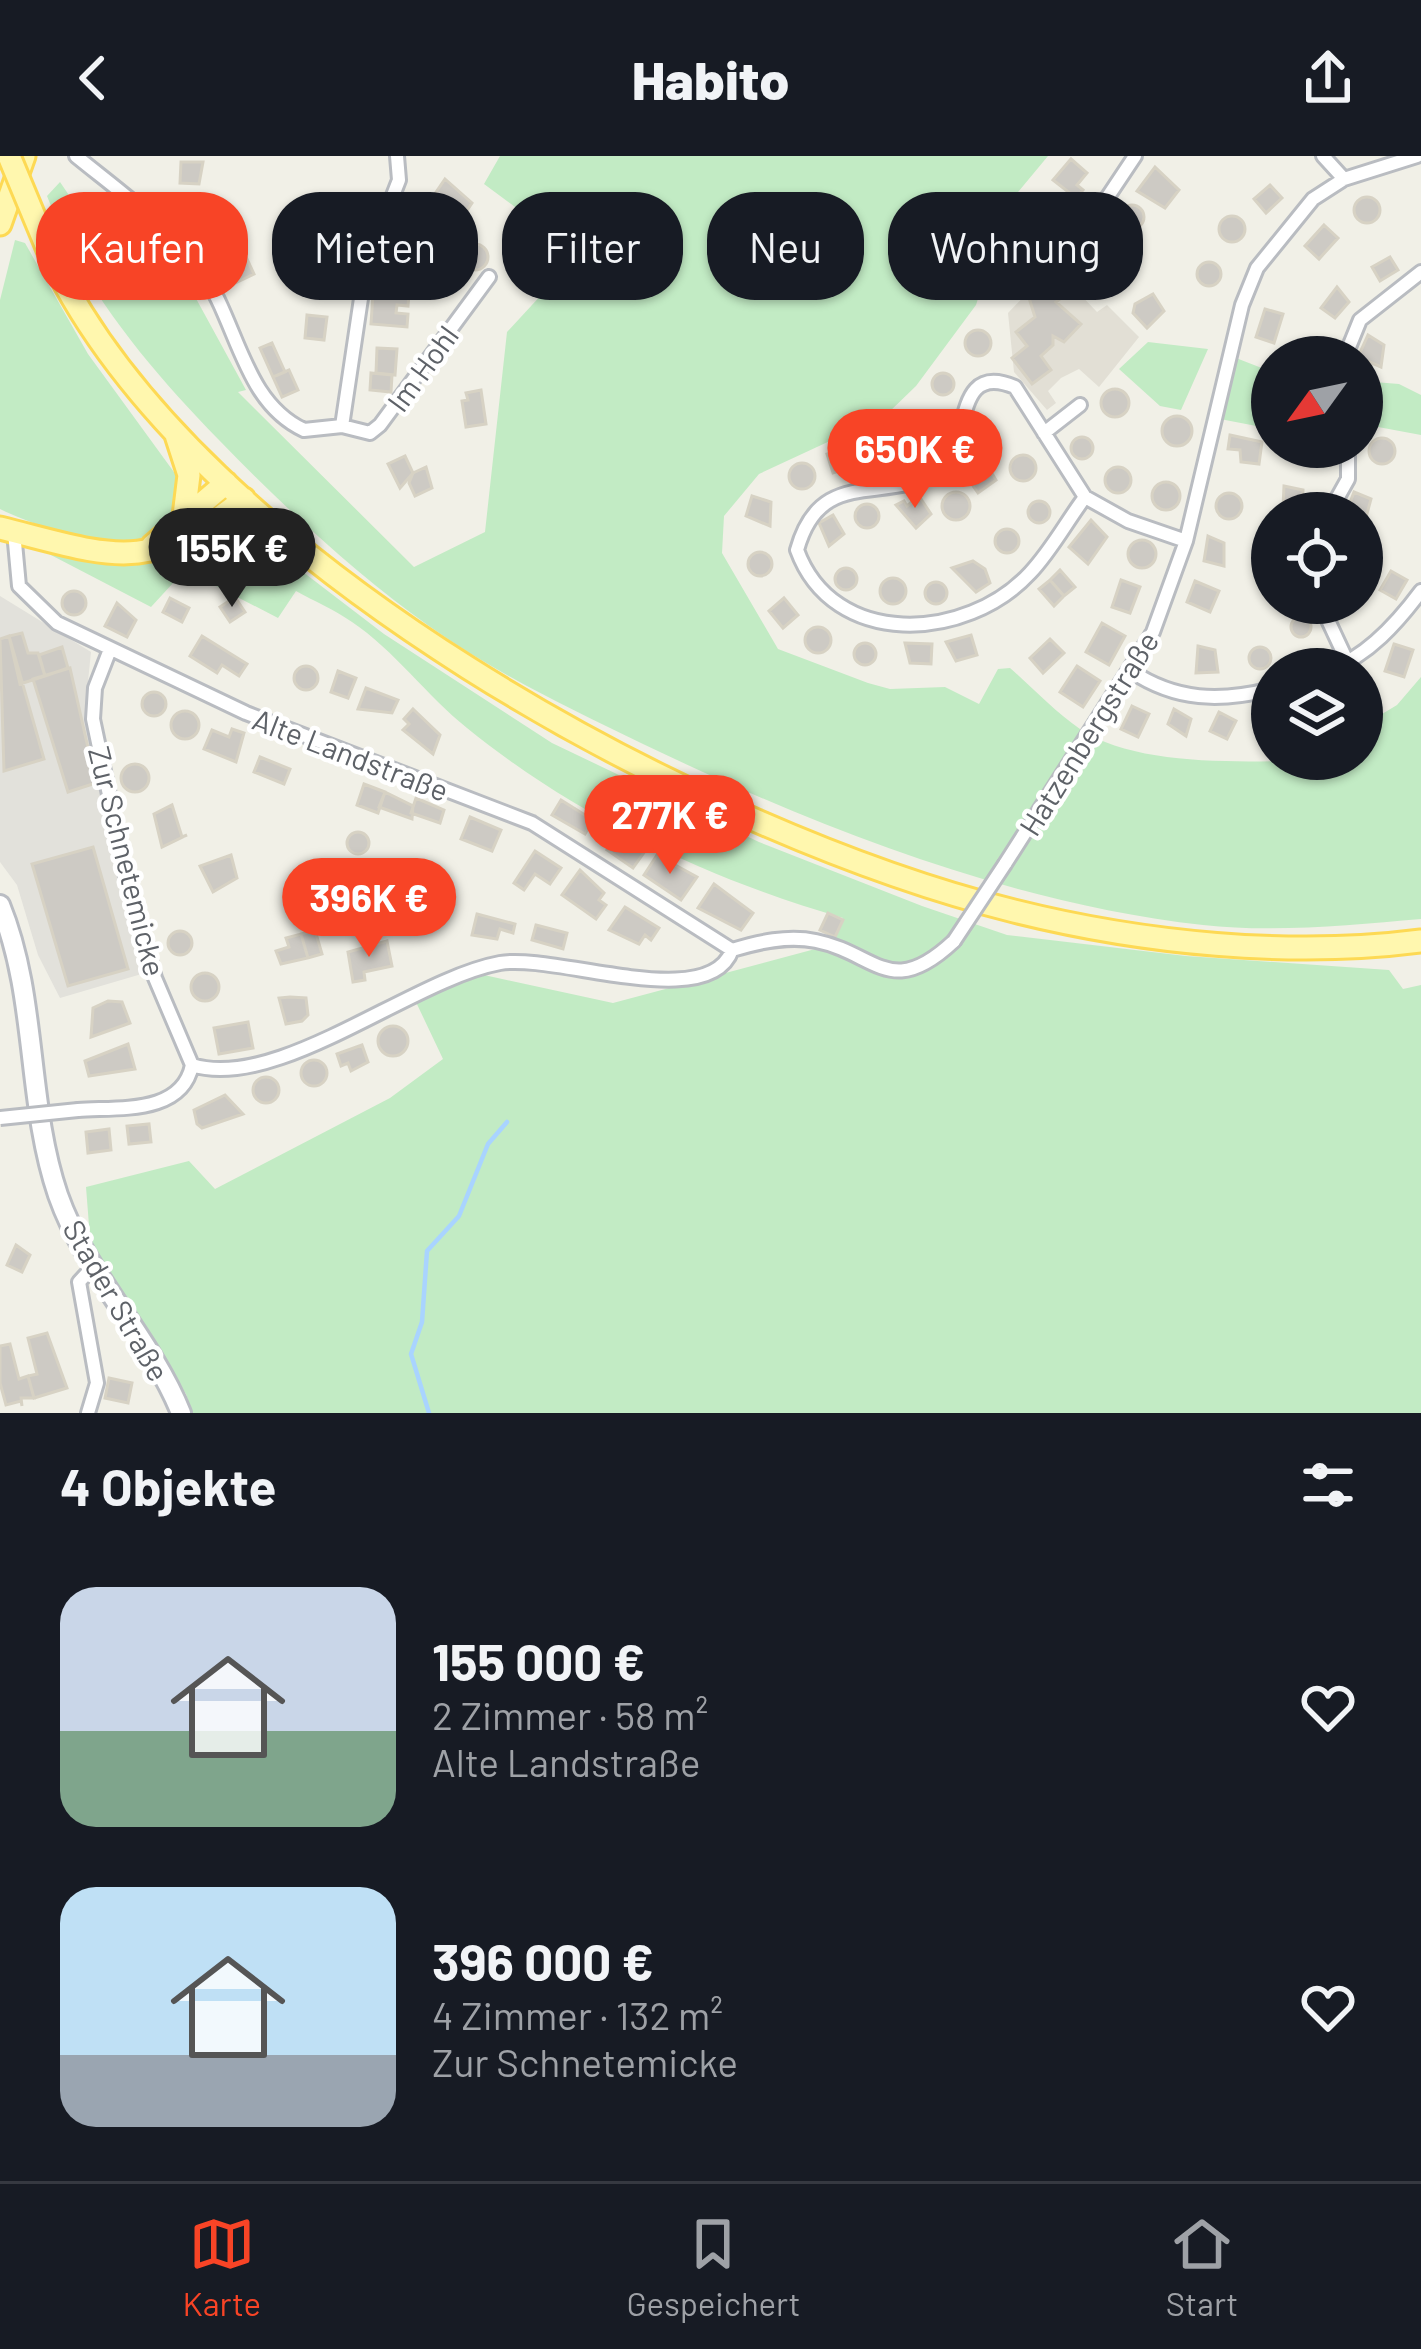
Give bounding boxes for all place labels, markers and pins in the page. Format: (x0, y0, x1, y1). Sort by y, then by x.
pin: 650K € (817, 409, 1013, 511)
pin: 155K € (134, 508, 330, 610)
pin: 277K € (572, 775, 768, 877)
pin: 396K € (271, 858, 467, 960)

